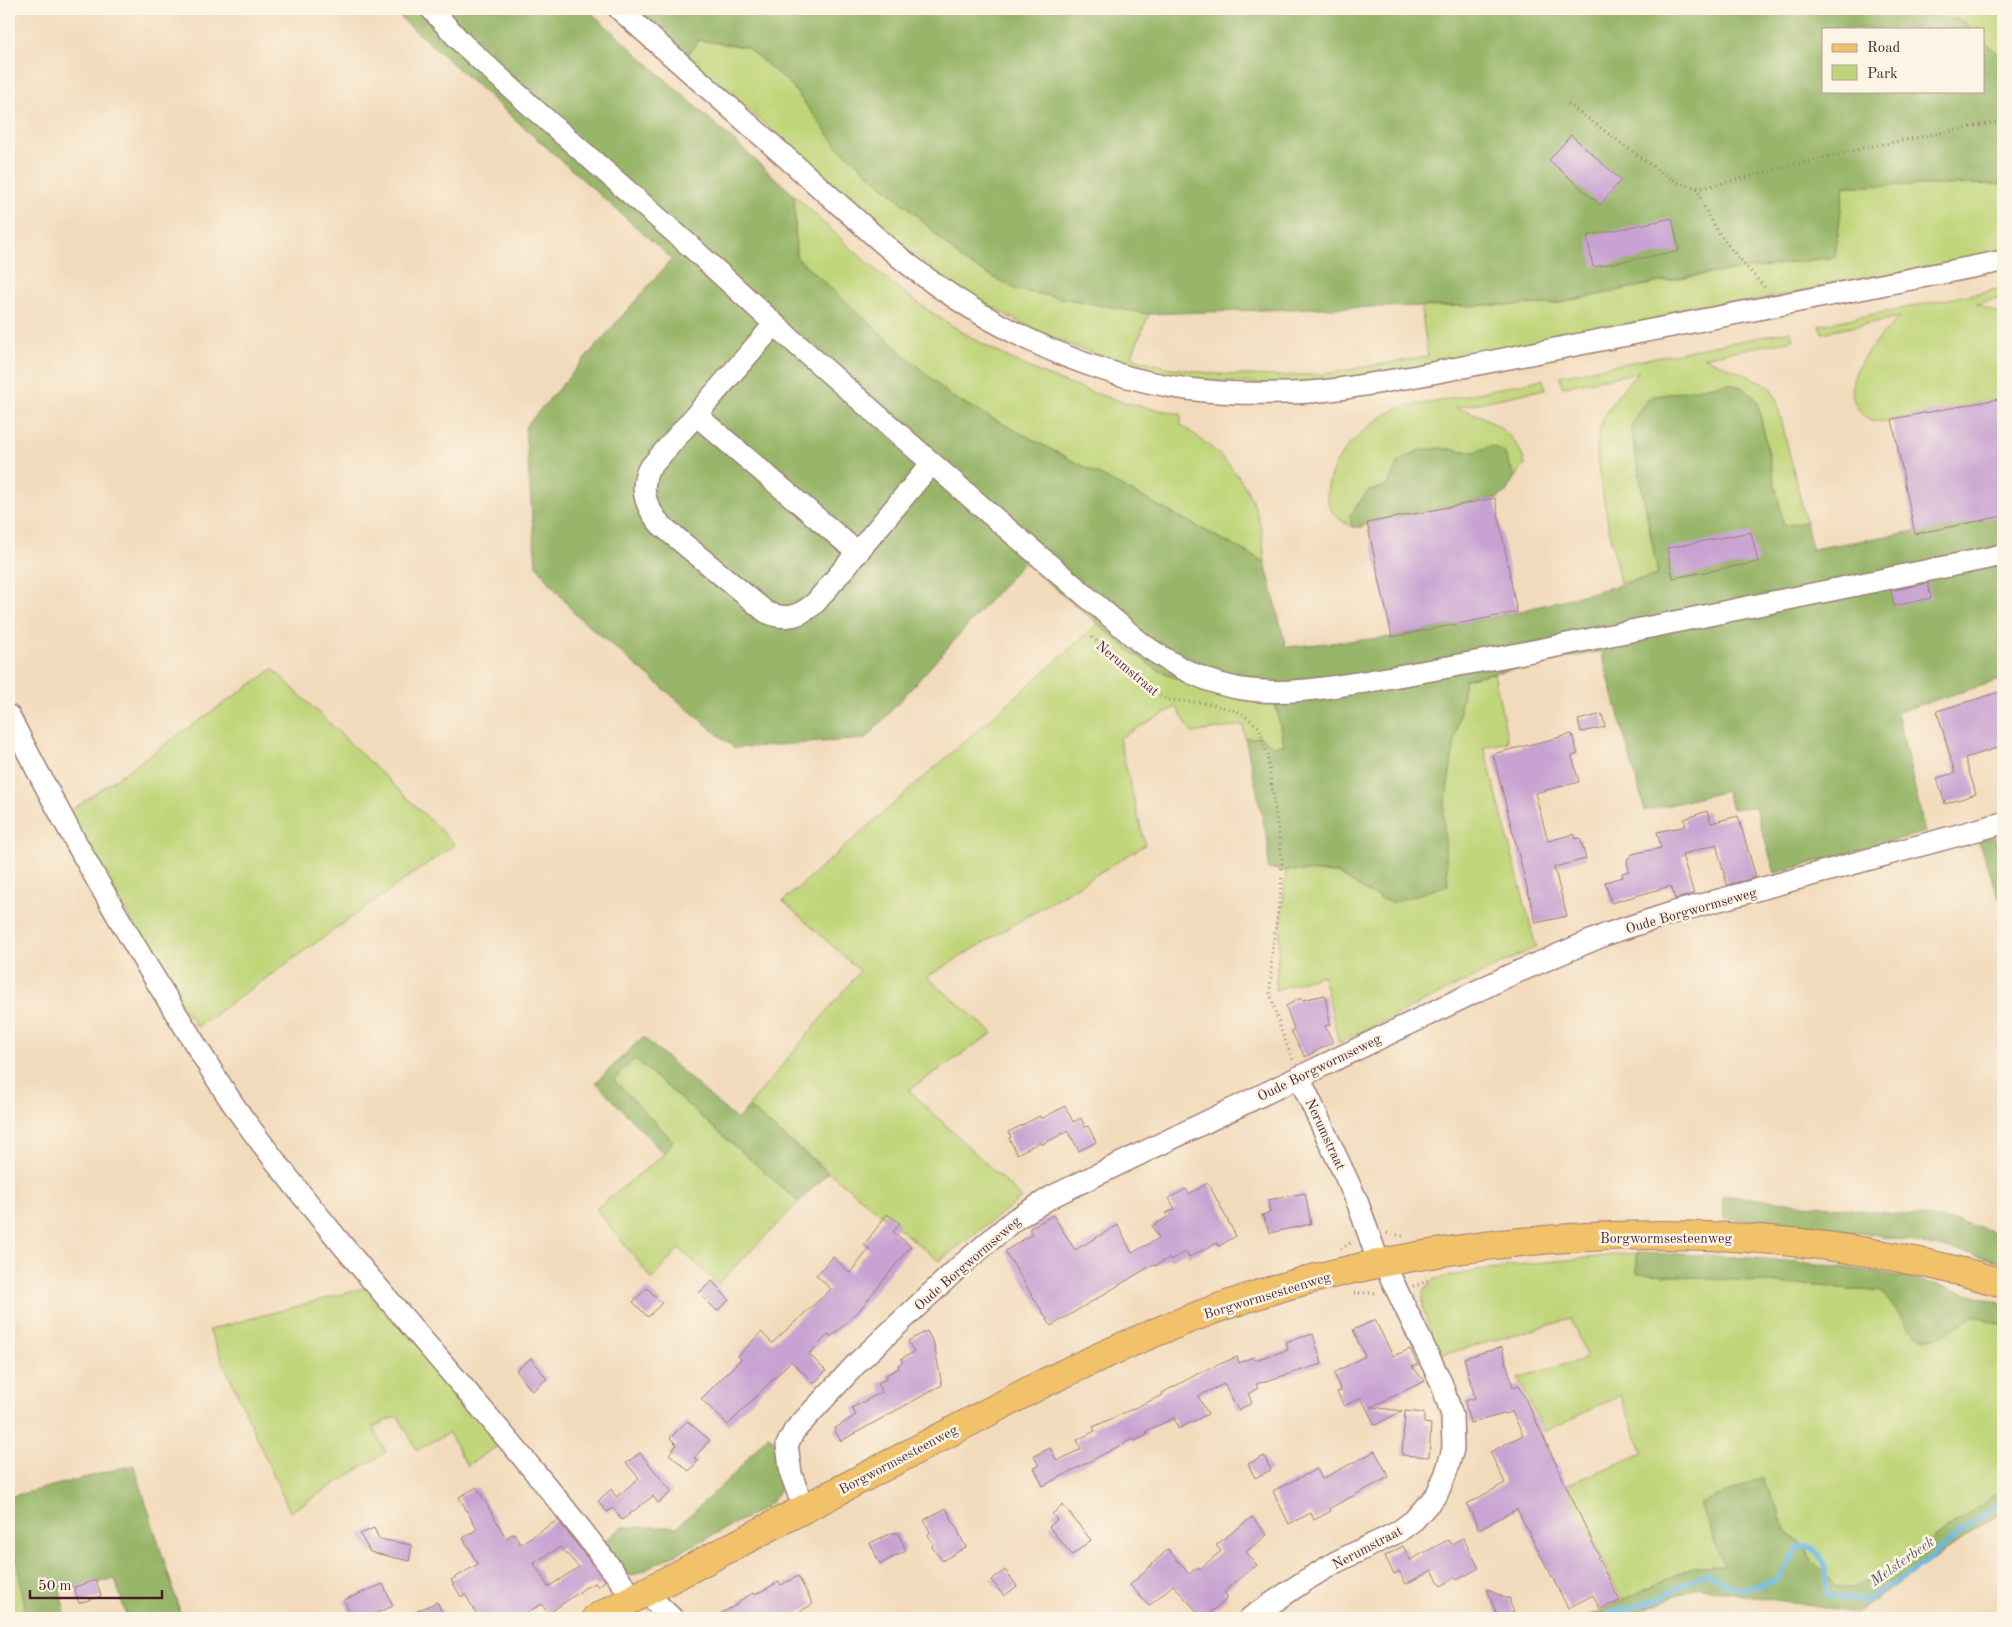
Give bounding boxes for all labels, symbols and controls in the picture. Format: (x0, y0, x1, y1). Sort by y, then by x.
legend (1822, 28, 1984, 92)
text: Road (1867, 41, 1901, 56)
text: Park (1867, 67, 1898, 82)
street label: Nerumstraat (1093, 639, 1161, 699)
street label: Oude Borgwormseweg (1624, 885, 1759, 936)
street label: Oude Borgwormseweg (1255, 1032, 1384, 1104)
street label: Nerumstraat (1302, 1097, 1348, 1172)
street label: Oude Borgwormseweg (912, 1214, 1024, 1314)
street label: Borgwormsesteenweg (1600, 1232, 1732, 1246)
street label: Borgwormsesteenweg (1202, 1270, 1333, 1322)
street label: Borgwormsesteenweg (837, 1423, 960, 1497)
street label: Nerumstraat (1330, 1524, 1405, 1572)
water label: Melsterbeek (1867, 1535, 1938, 1590)
scale bar (30, 1567, 162, 1599)
text: 50 m (38, 1579, 72, 1594)

